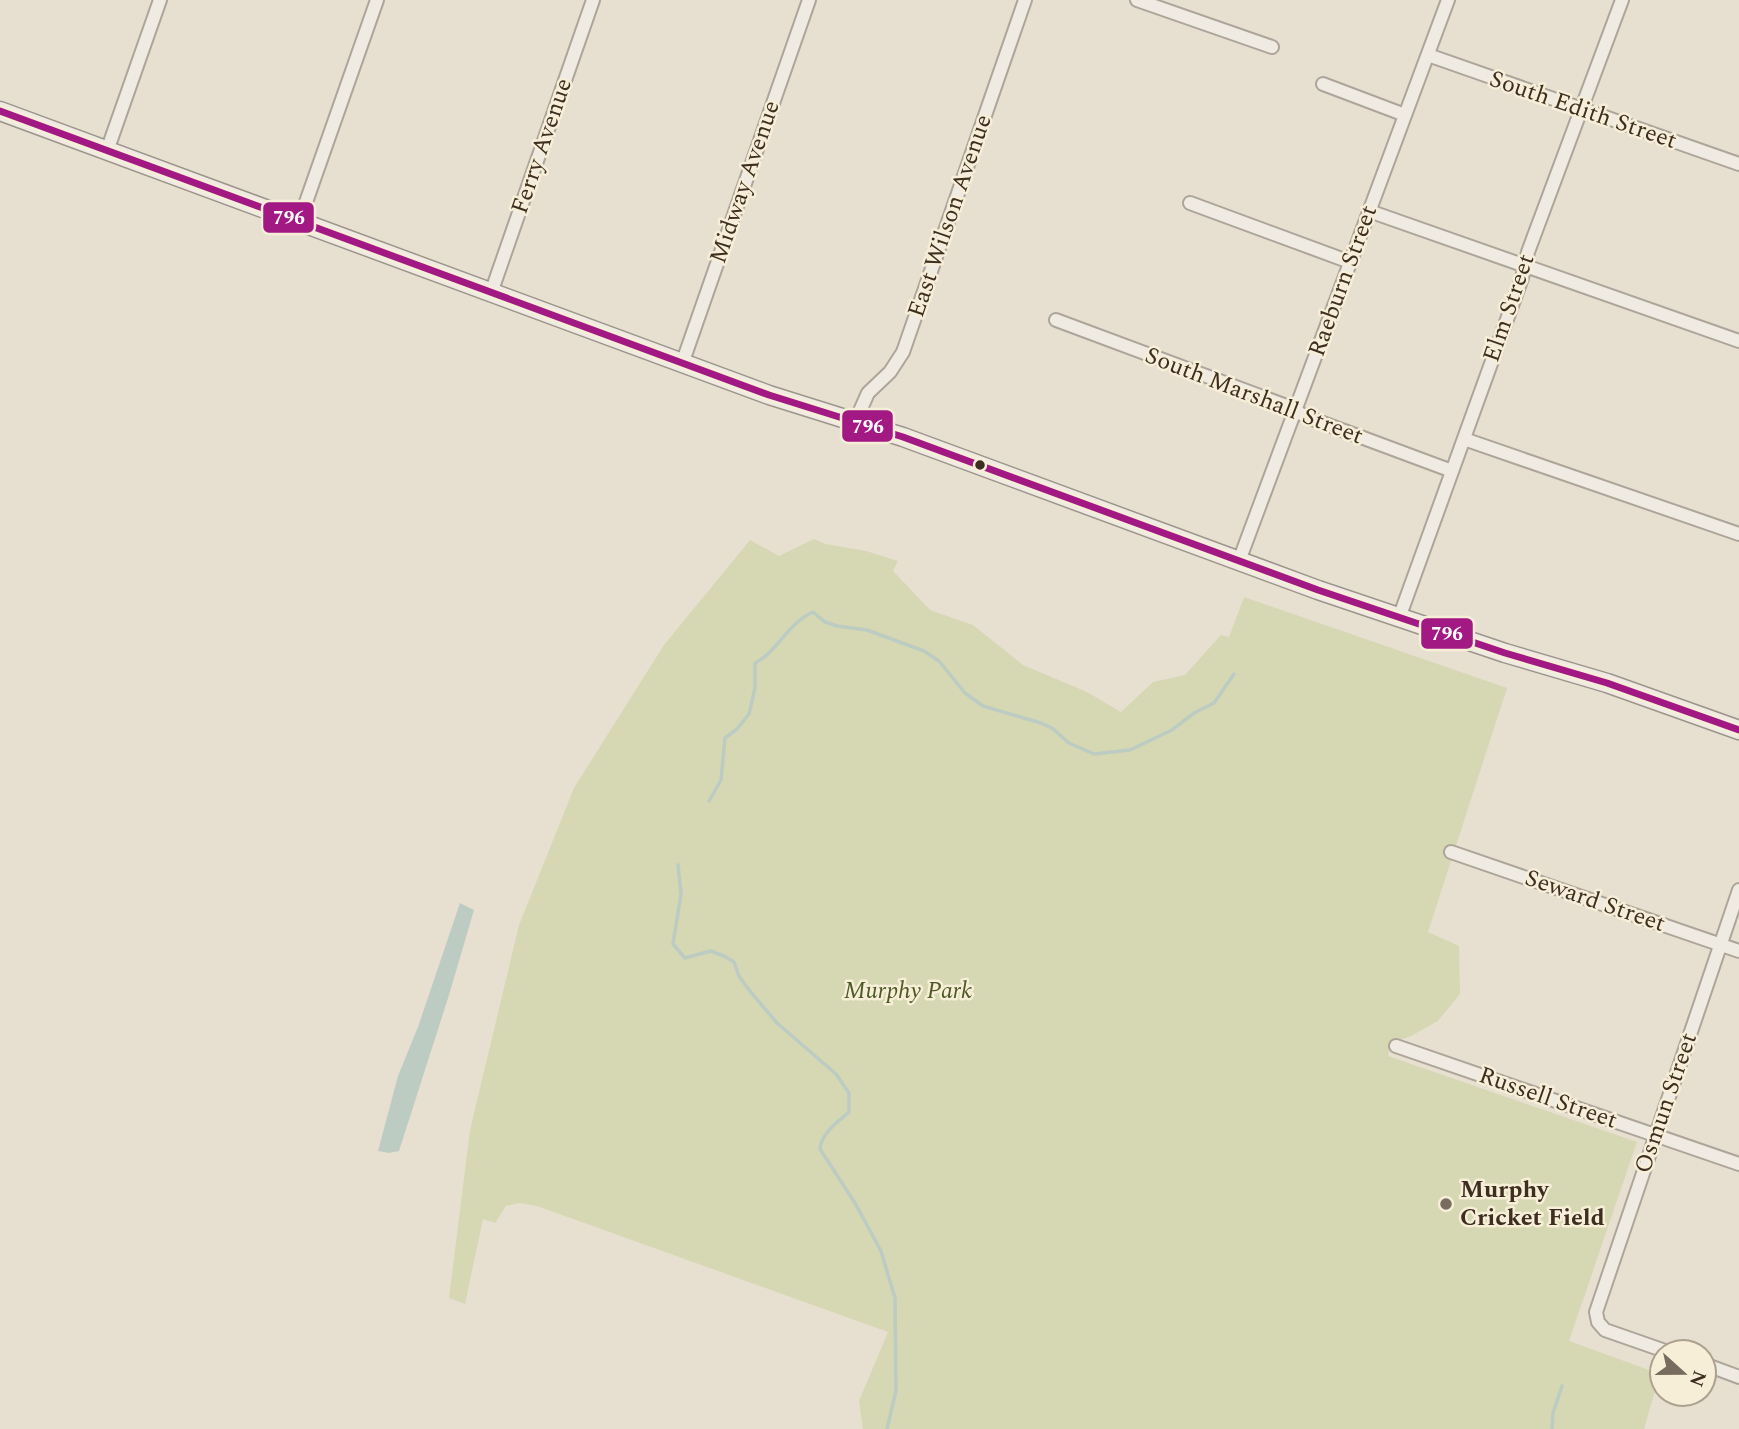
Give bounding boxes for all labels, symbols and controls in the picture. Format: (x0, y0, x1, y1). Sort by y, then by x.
street label: South Edith Street (1484, 61, 1682, 159)
street label: Ferry Avenue (502, 73, 582, 219)
street label: Midway Avenue (700, 96, 790, 268)
street label: East Wilson Avenue (898, 110, 1002, 322)
street label: Raeburn Street (1299, 200, 1387, 362)
line badge: 796 (262, 201, 315, 234)
text: 796 (273, 204, 305, 233)
street label: Elm Street (1474, 249, 1544, 367)
street label: South Marshall Street (1140, 338, 1368, 454)
line badge: 796 (841, 409, 894, 443)
text: 796 (852, 413, 884, 442)
unlabelled marker (973, 458, 987, 472)
line badge: 796 (1420, 617, 1474, 650)
text: 796 (1431, 620, 1463, 649)
street label: Seward Street (1520, 860, 1670, 942)
park label: Murphy Park (844, 973, 972, 1009)
street label: Osmun Street (1625, 1028, 1707, 1178)
street label: Russell Street (1474, 1057, 1622, 1139)
place label: Murphy Cricket Field (1460, 1172, 1605, 1236)
marker: Murphy Cricket Field (1438, 1196, 1454, 1212)
north arrow (1648, 1338, 1718, 1408)
text: N (1681, 1366, 1714, 1391)

